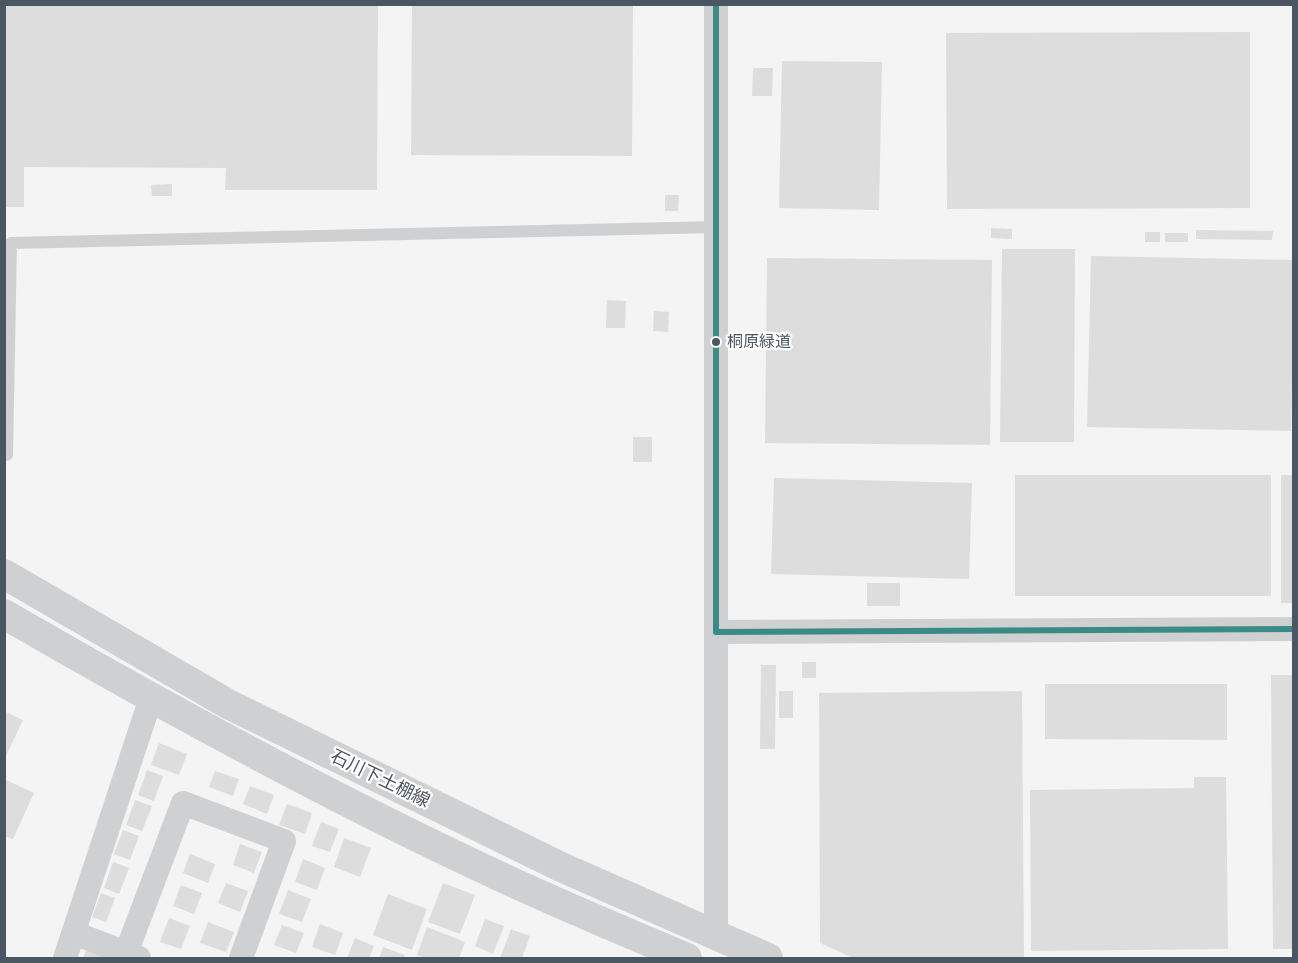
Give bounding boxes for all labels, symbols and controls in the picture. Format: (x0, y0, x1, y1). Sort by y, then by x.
place label: 桐原緑道 (727, 332, 791, 352)
marker: 桐原緑道 (710, 336, 722, 348)
street label: 石川下土棚線 (327, 746, 433, 812)

